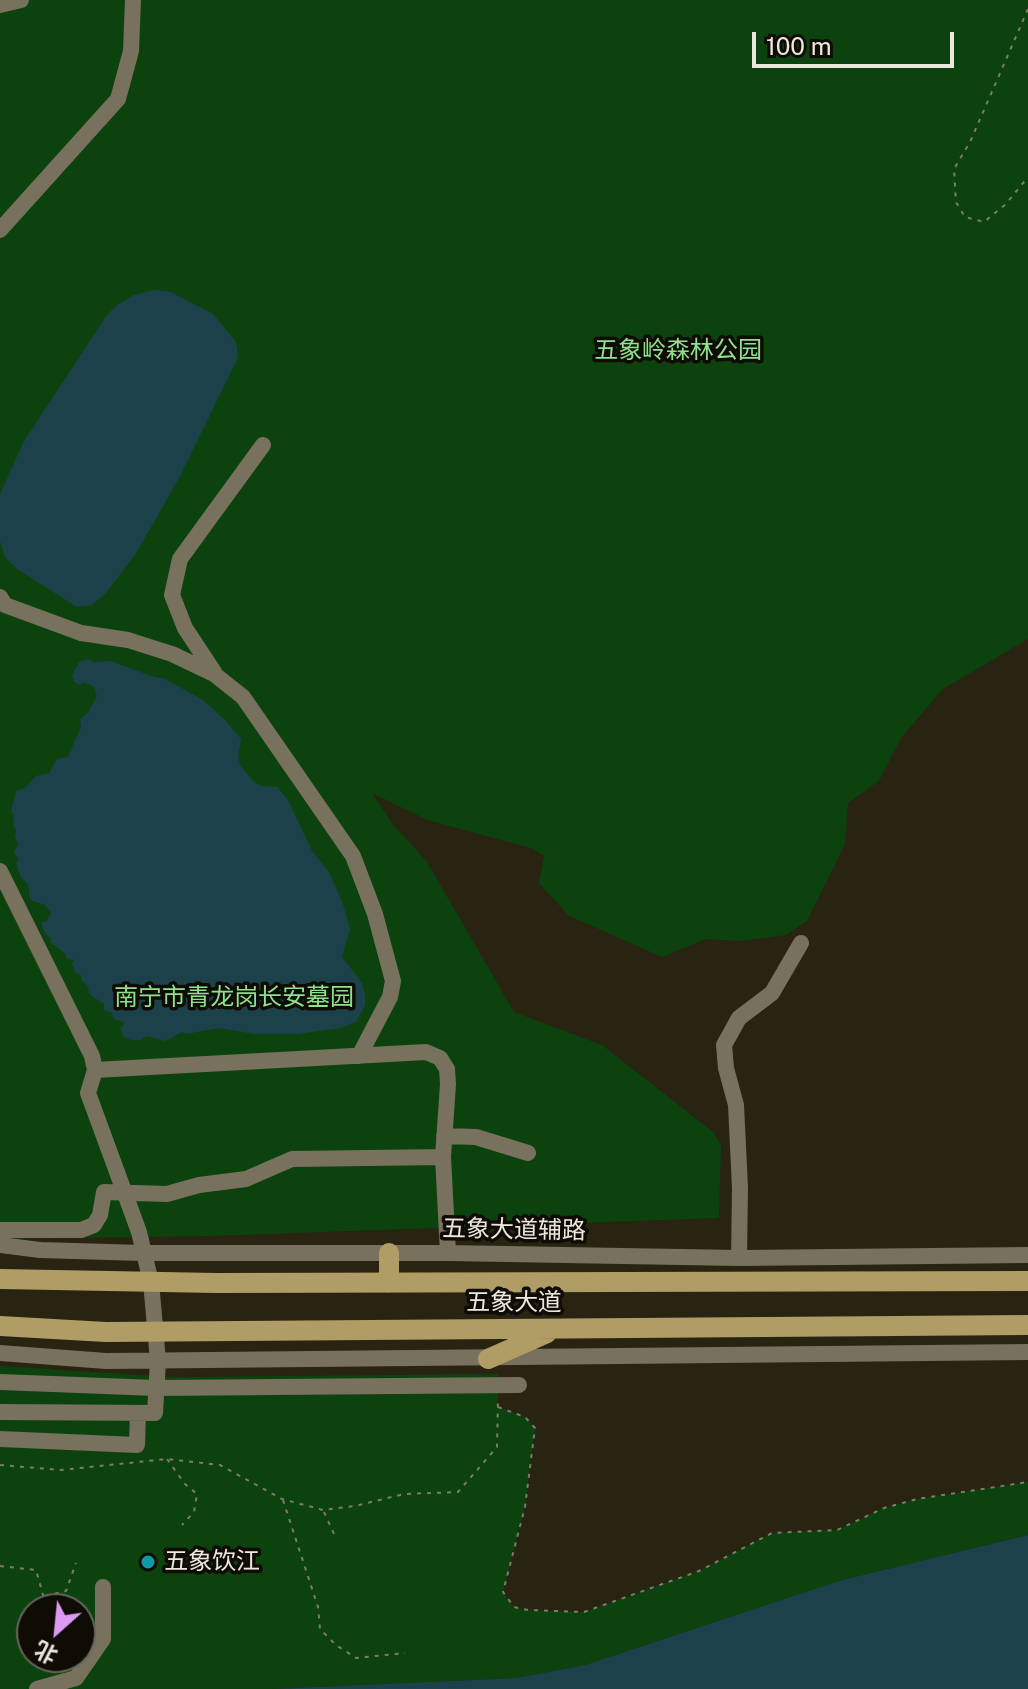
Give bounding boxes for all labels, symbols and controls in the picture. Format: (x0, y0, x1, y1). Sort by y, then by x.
scale bar (756, 16, 958, 66)
text: 100 m (766, 32, 832, 60)
park label: 五象岭森林公园 (594, 337, 762, 365)
park label: 南宁市青龙岗长安墓园 (114, 984, 354, 1012)
street label: 五象大道辅路 (442, 1214, 586, 1246)
street label: 五象大道 (466, 1289, 562, 1317)
place label: 五象饮江 (164, 1548, 260, 1576)
marker: 五象饮江 (139, 1553, 157, 1571)
north arrow (16, 1593, 96, 1673)
text: 北 (30, 1636, 62, 1669)

